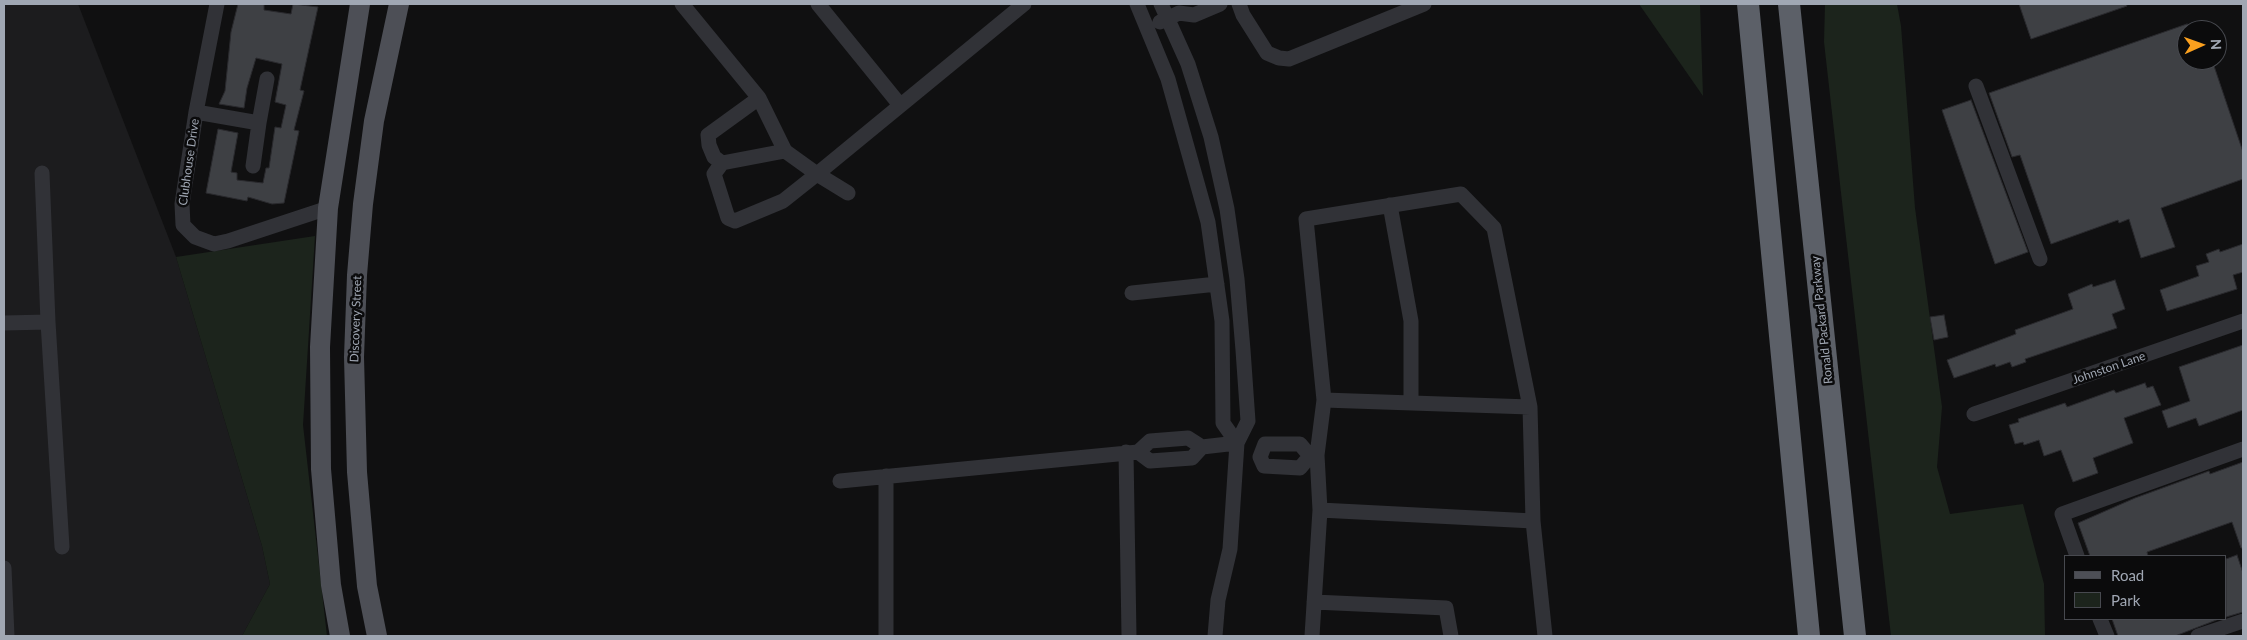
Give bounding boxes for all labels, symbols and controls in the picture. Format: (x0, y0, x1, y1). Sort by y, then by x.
north arrow (2177, 20, 2227, 70)
text: N (2208, 39, 2225, 50)
street label: Clubhouse Drive (176, 118, 202, 206)
street label: Ronald Packard Parkway (1808, 255, 1836, 385)
street label: Discovery Street (347, 275, 365, 363)
street label: Johnston Lane (2071, 349, 2147, 387)
legend (2064, 555, 2227, 620)
text: Road (2111, 566, 2144, 584)
text: Park (2111, 591, 2140, 609)

